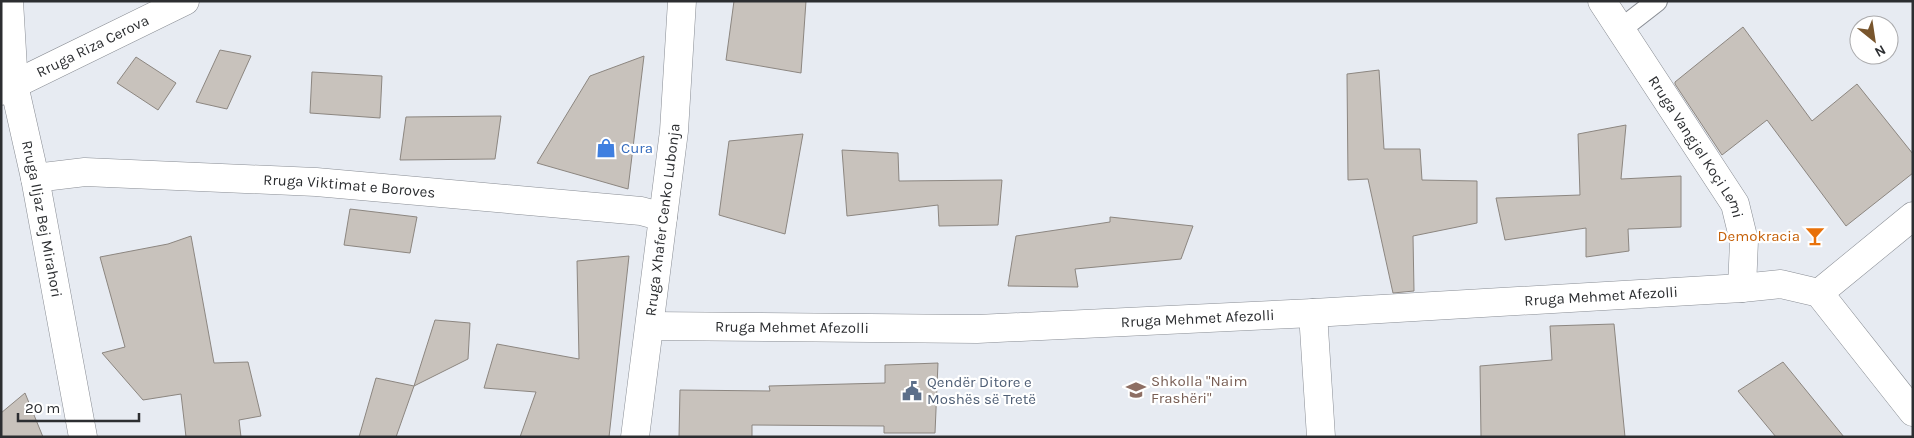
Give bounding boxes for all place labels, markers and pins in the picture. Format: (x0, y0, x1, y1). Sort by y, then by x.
shop icon: Cura (595, 137, 617, 159)
place label: Cura (621, 139, 653, 157)
bar icon: Demokracia (1804, 225, 1826, 247)
place label: Demokracia (1718, 227, 1800, 245)
place label: Shkolla "Naim Frashëri" (1151, 372, 1248, 407)
place label: Qendër Ditore e Moshës së Tretë (927, 373, 1036, 408)
school or university icon: Shkolla "Naim Frashëri" (1125, 379, 1147, 401)
public building icon: Qendër Ditore e Moshës së Tretë (901, 380, 923, 402)

